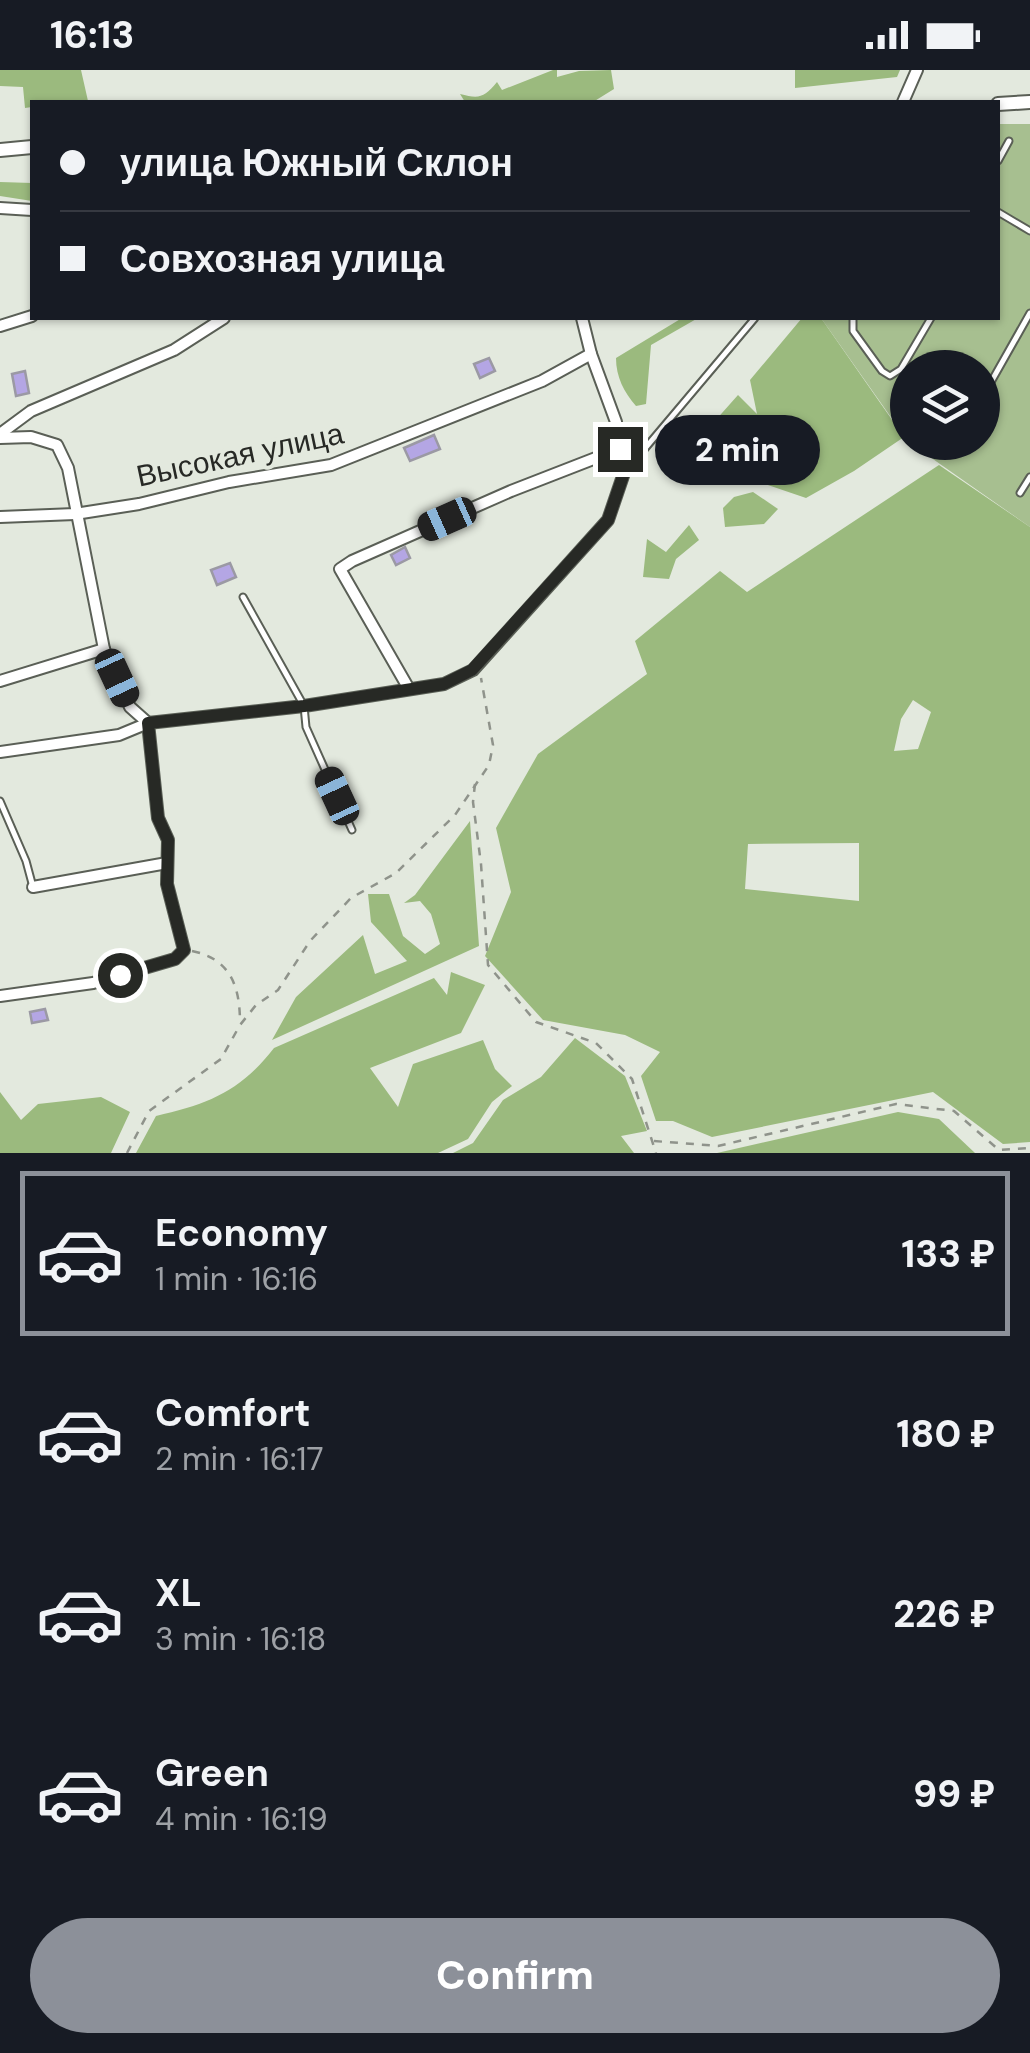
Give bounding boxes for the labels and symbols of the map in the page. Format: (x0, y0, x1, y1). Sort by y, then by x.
street label: Высокая улица (133, 413, 347, 495)
callout: 2 min (655, 414, 820, 484)
route end (598, 427, 643, 472)
car (413, 493, 481, 545)
car (91, 644, 143, 712)
car (311, 762, 363, 830)
route start (98, 953, 143, 998)

